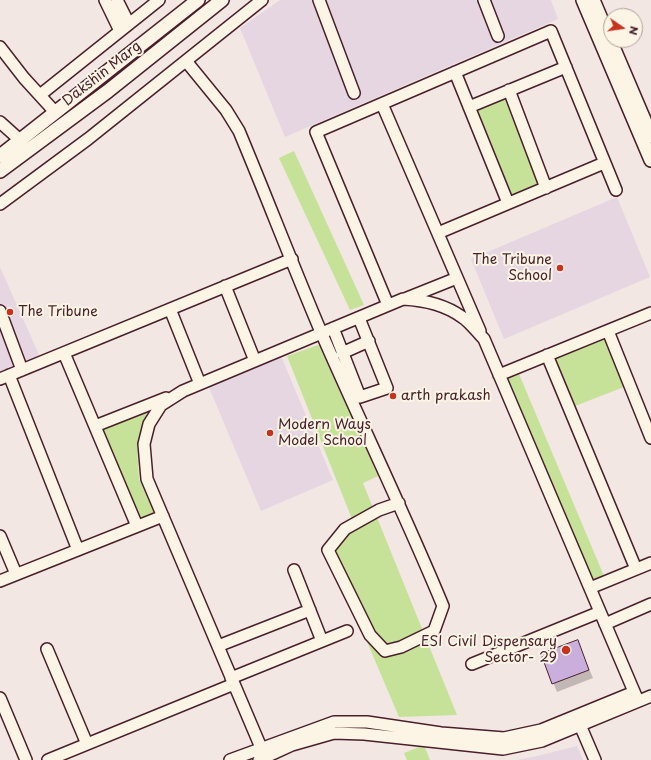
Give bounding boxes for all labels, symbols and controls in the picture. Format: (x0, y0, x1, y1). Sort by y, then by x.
north arrow (603, 8, 643, 48)
text: N (625, 24, 643, 37)
street label: Dakshin Marg (59, 38, 145, 110)
place label: The Tribune School (472, 252, 552, 284)
marker: The Tribune School (555, 263, 565, 273)
place label: The Tribune (18, 304, 98, 320)
marker: The Tribune (5, 307, 15, 317)
place label: arth prakash (401, 388, 491, 404)
marker: arth prakash (388, 391, 398, 401)
place label: Modern Ways Model School (278, 417, 371, 450)
marker: Modern Ways Model School (265, 428, 275, 438)
place label: ESI Civil Dispensary Sector- 29 (421, 634, 557, 666)
marker: ESI Civil Dispensary Sector- 29 (560, 644, 572, 656)

